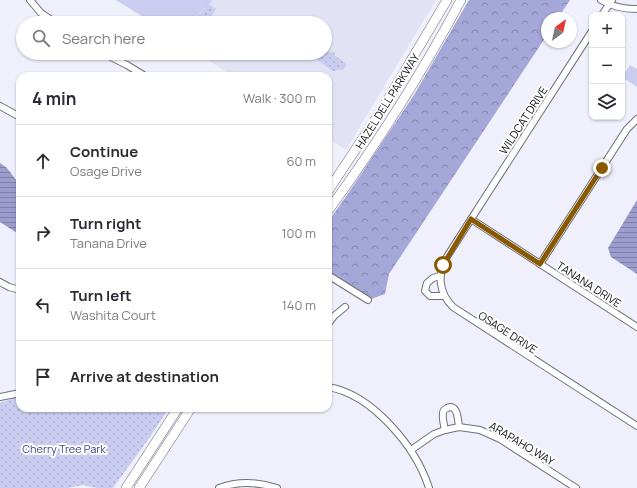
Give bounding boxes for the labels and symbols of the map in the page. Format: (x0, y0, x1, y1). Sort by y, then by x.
north arrow (541, 12, 577, 48)
street label: HAZEL DELL PARKWAY (352, 50, 423, 152)
street label: WILDCAT DRIVE (495, 83, 551, 157)
route end (593, 159, 611, 177)
route start (434, 256, 452, 274)
street label: TANANA DRIVE (554, 257, 624, 311)
street label: OSAGE DRIVE (476, 307, 540, 357)
street label: ARAPAHO WAY (487, 418, 558, 469)
park label: Cherry Tree Park (22, 441, 106, 456)

